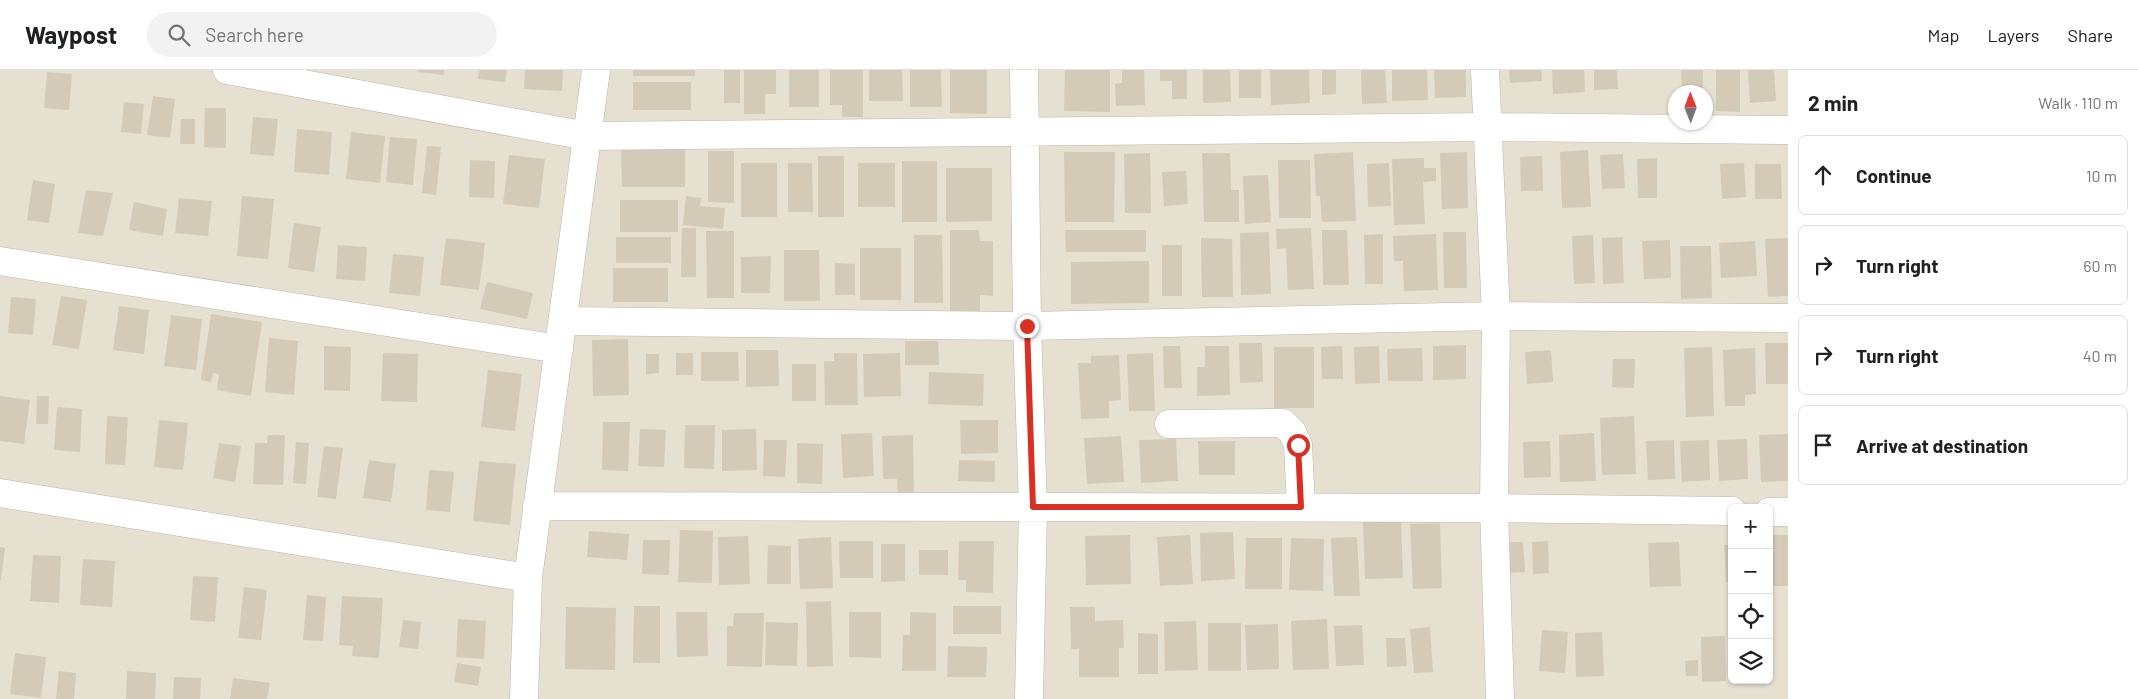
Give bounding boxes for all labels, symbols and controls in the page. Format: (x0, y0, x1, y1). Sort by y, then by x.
search box (147, 12, 497, 57)
text: Waypost (25, 20, 117, 49)
icon: search (165, 21, 193, 49)
text: Search here (205, 23, 304, 46)
text: Map (1927, 24, 1959, 46)
text: Layers (1987, 24, 2040, 46)
text: Share (2068, 24, 2113, 46)
north arrow (1668, 85, 1713, 130)
text: 2 min (1808, 90, 1858, 115)
text: Walk · 110 m (2038, 93, 2118, 112)
icon: ahead (1809, 161, 1837, 189)
text: Continue (1856, 164, 1932, 187)
text: 10 m (2086, 166, 2117, 185)
icon: right (1809, 251, 1837, 279)
text: Turn right (1856, 254, 1938, 277)
text: 60 m (2083, 256, 2117, 275)
route end (1016, 315, 1039, 338)
icon: right (1809, 341, 1837, 369)
text: Turn right (1856, 344, 1938, 367)
text: 40 m (2083, 346, 2117, 365)
icon: arrive (1809, 431, 1837, 459)
route start (1287, 434, 1310, 457)
text: Arrive at destination (1856, 434, 2028, 457)
map controls (1728, 504, 1773, 684)
button: + (1728, 504, 1773, 549)
button: − (1728, 549, 1773, 594)
button: locate (1728, 594, 1773, 639)
button: layers (1728, 639, 1773, 684)

